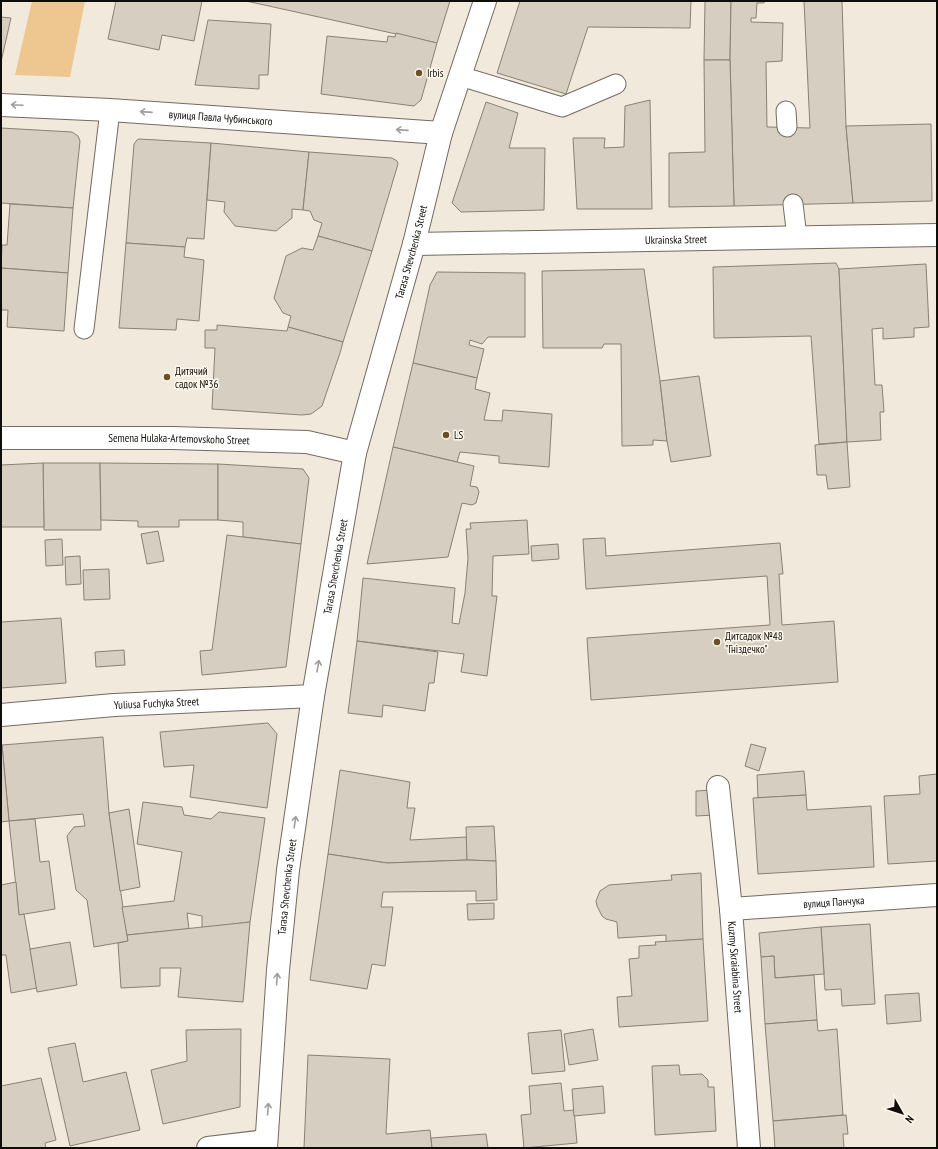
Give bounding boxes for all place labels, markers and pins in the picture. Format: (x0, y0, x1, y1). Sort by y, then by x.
place label: Irbis (427, 66, 444, 80)
marker: Irbis (414, 68, 424, 78)
place label: Дитячий садок №36 (175, 364, 219, 391)
marker: Дитячий садок №36 (162, 372, 172, 382)
place label: LS (454, 428, 464, 442)
marker: LS (441, 430, 451, 440)
place label: Дитсадок №48 "Гніздечко" (725, 629, 783, 656)
marker: Дитсадок №48 "Гніздечко" (712, 637, 722, 647)

